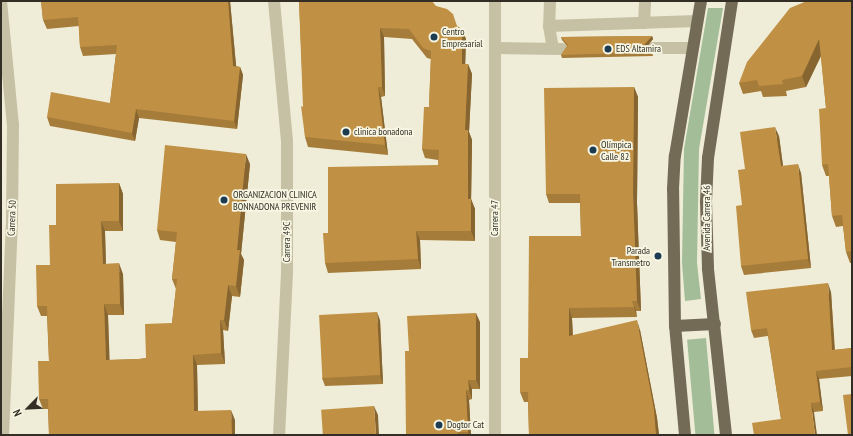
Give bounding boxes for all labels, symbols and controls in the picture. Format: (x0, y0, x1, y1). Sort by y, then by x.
place label: Centro Empresarial (442, 25, 483, 48)
marker: Centro Empresarial (429, 32, 439, 42)
place label: EDS Altamira (616, 43, 661, 55)
marker: EDS Altamira (603, 44, 613, 54)
place label: clinica bonadona (354, 126, 412, 138)
marker: clinica bonadona (341, 127, 351, 137)
place label: Olímpica Calle 82 (601, 138, 632, 162)
marker: Olímpica Calle 82 (588, 145, 598, 155)
street label: Avenida Carrera 46 (701, 185, 713, 251)
place label: ORGANIZACION CLINICA BONNADONA PREVENIR (233, 188, 317, 212)
marker: ORGANIZACION CLINICA BONNADONA PREVENIR (218, 194, 230, 206)
street label: Carrera 50 (5, 200, 19, 236)
street label: Carrera 47 (489, 200, 501, 236)
street label: Carrera 49C (281, 222, 293, 262)
place label: Parada Transmetro (611, 244, 650, 268)
marker: Parada Transmetro (653, 251, 663, 261)
north arrow (8, 388, 48, 428)
text: N (9, 407, 25, 418)
place label: Dogtor Cat (447, 419, 484, 431)
marker: Dogtor Cat (434, 420, 444, 430)

